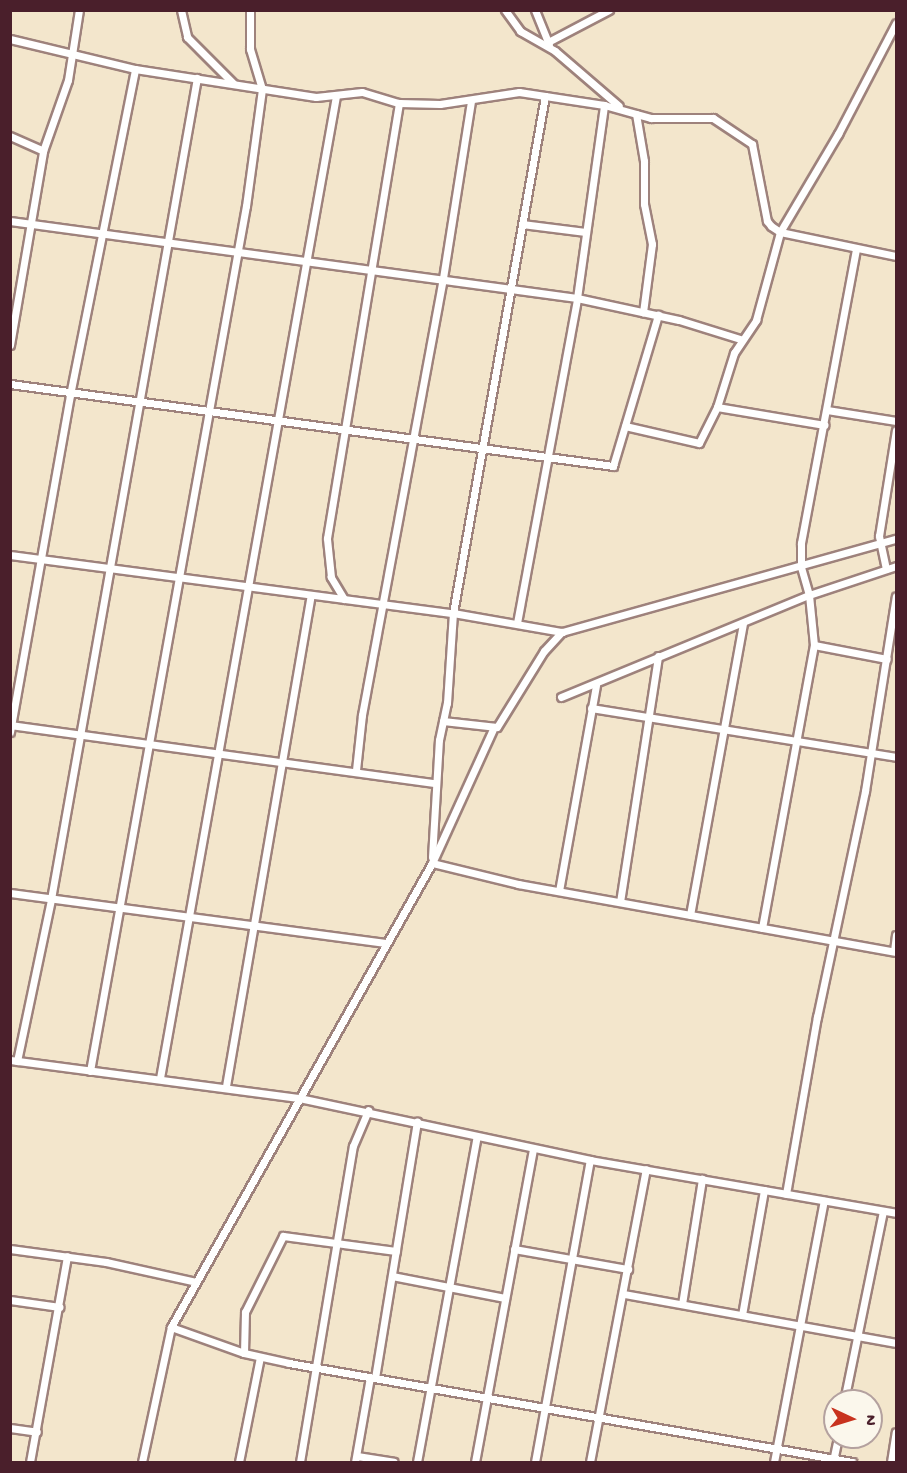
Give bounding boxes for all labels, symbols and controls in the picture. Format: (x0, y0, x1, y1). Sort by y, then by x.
north arrow (823, 1389, 883, 1449)
text: N (860, 1414, 879, 1426)

